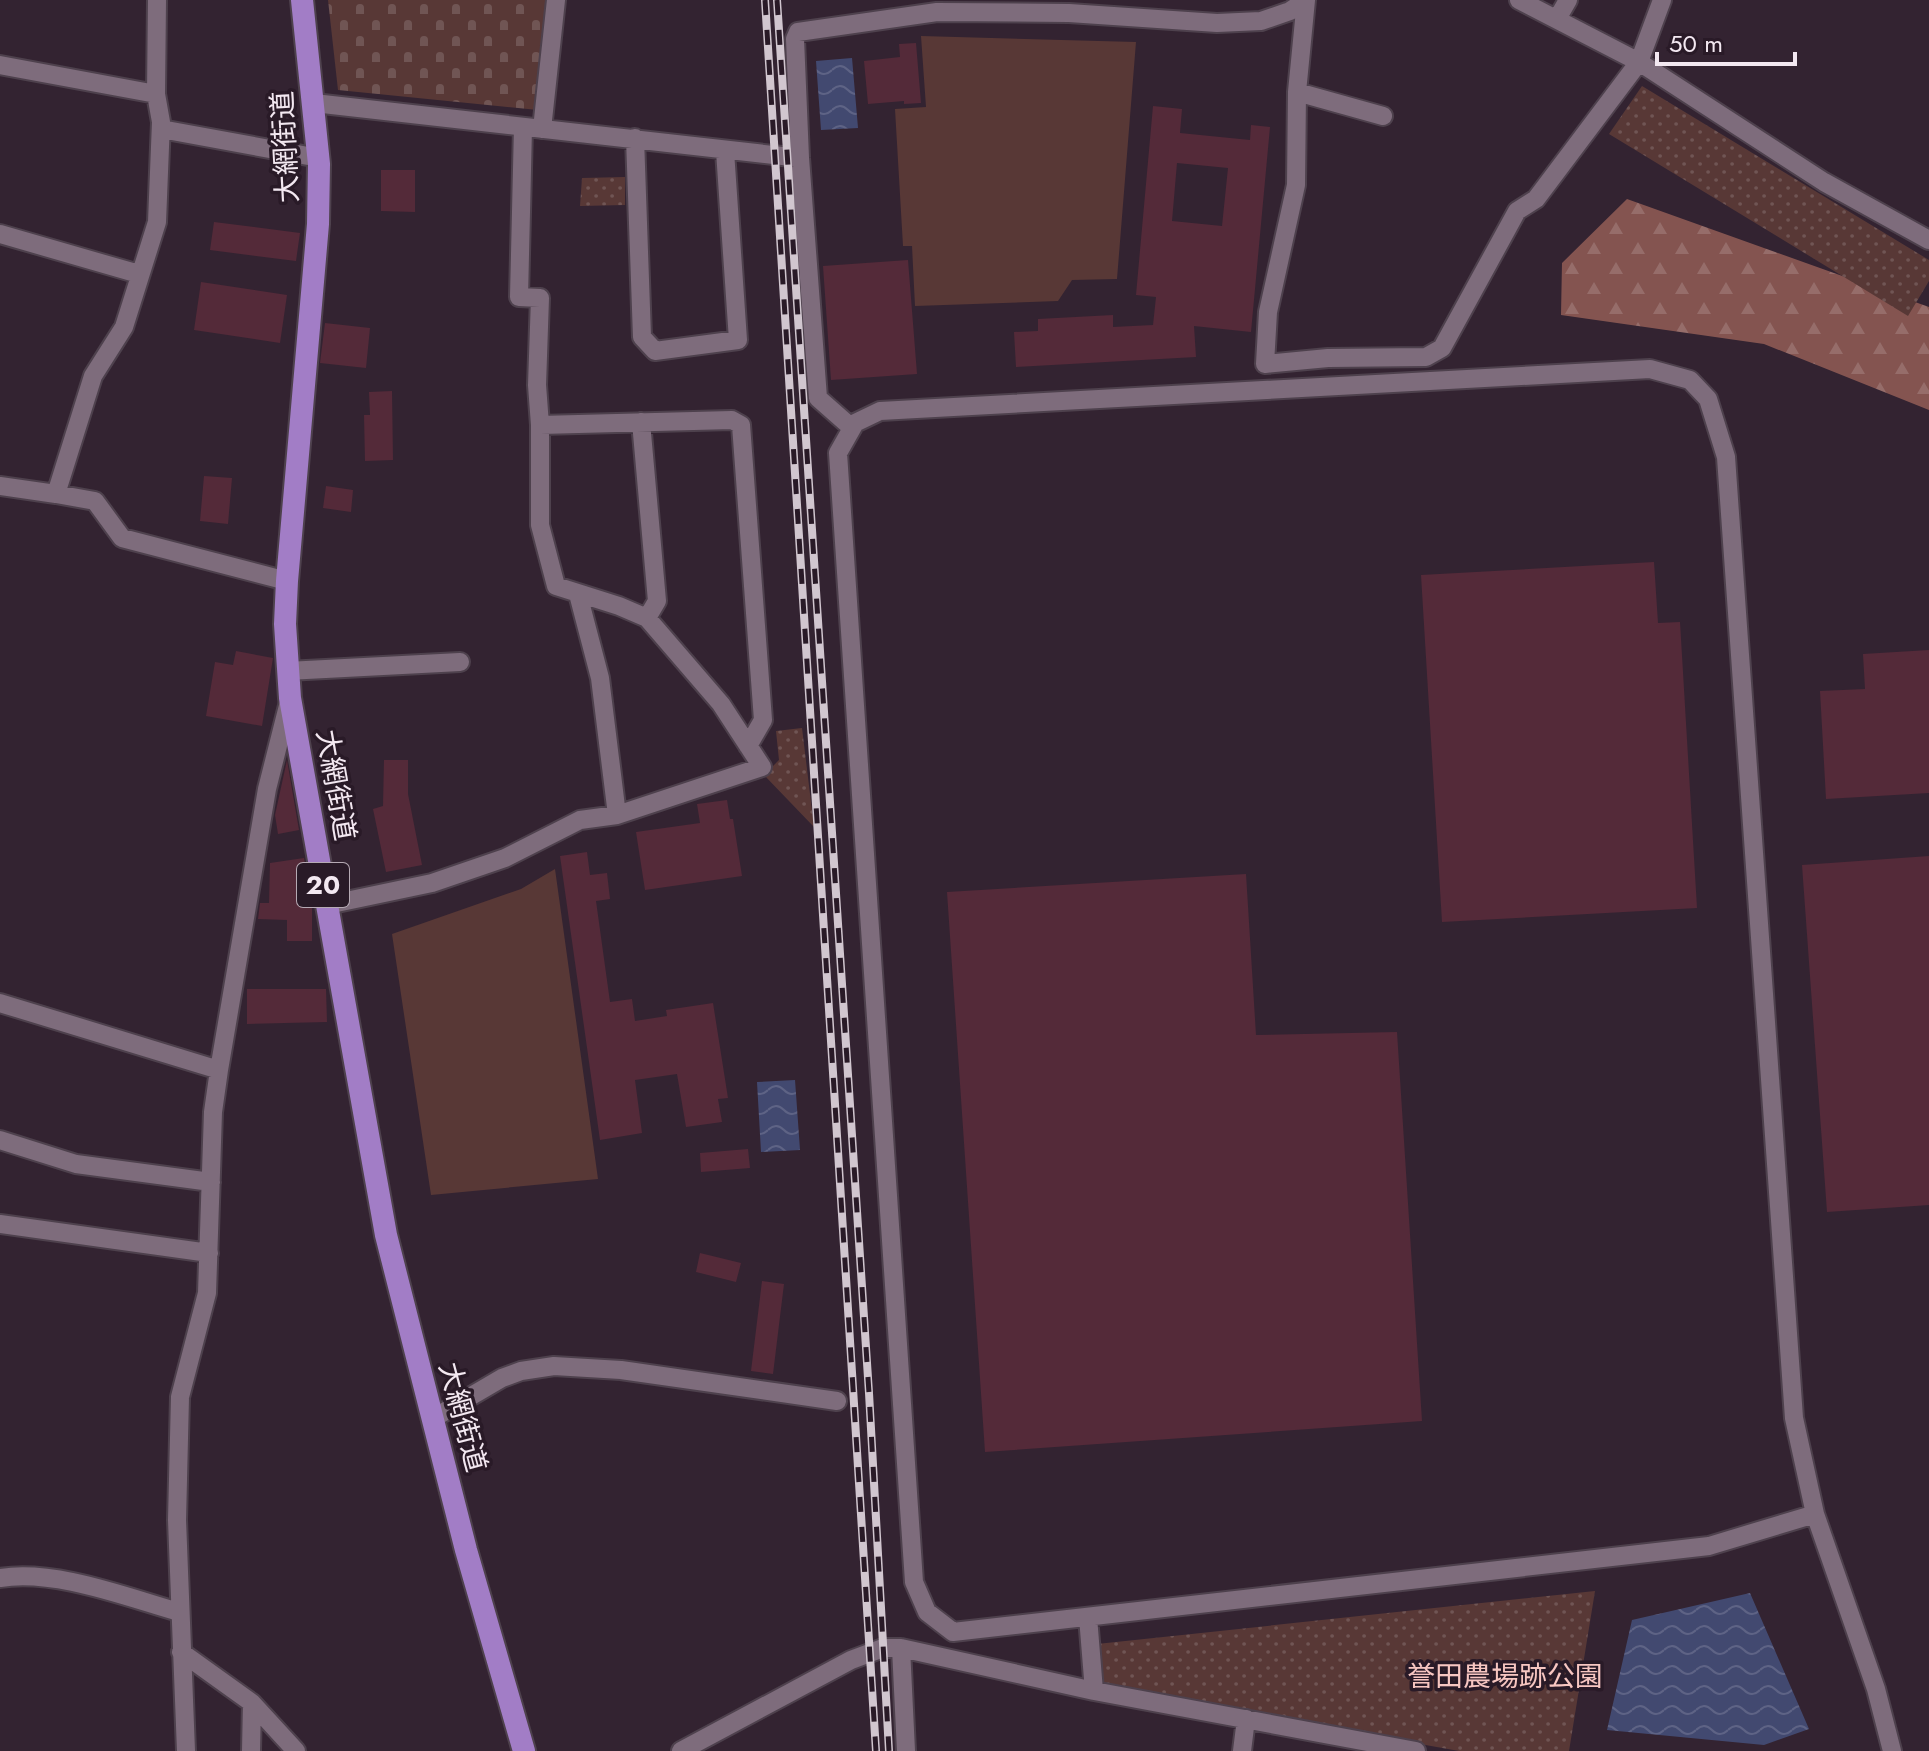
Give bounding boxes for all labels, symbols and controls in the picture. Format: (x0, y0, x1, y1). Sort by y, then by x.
scale bar (1657, 16, 1795, 66)
text: 50 m (1669, 26, 1723, 61)
street label: 大網街道 (262, 90, 308, 204)
street label: 大網街道 (306, 726, 366, 844)
road number: 20 (297, 863, 349, 907)
street label: 大網街道 (429, 1358, 497, 1476)
park label: 誉田農場跡公園 (1407, 1656, 1603, 1697)

